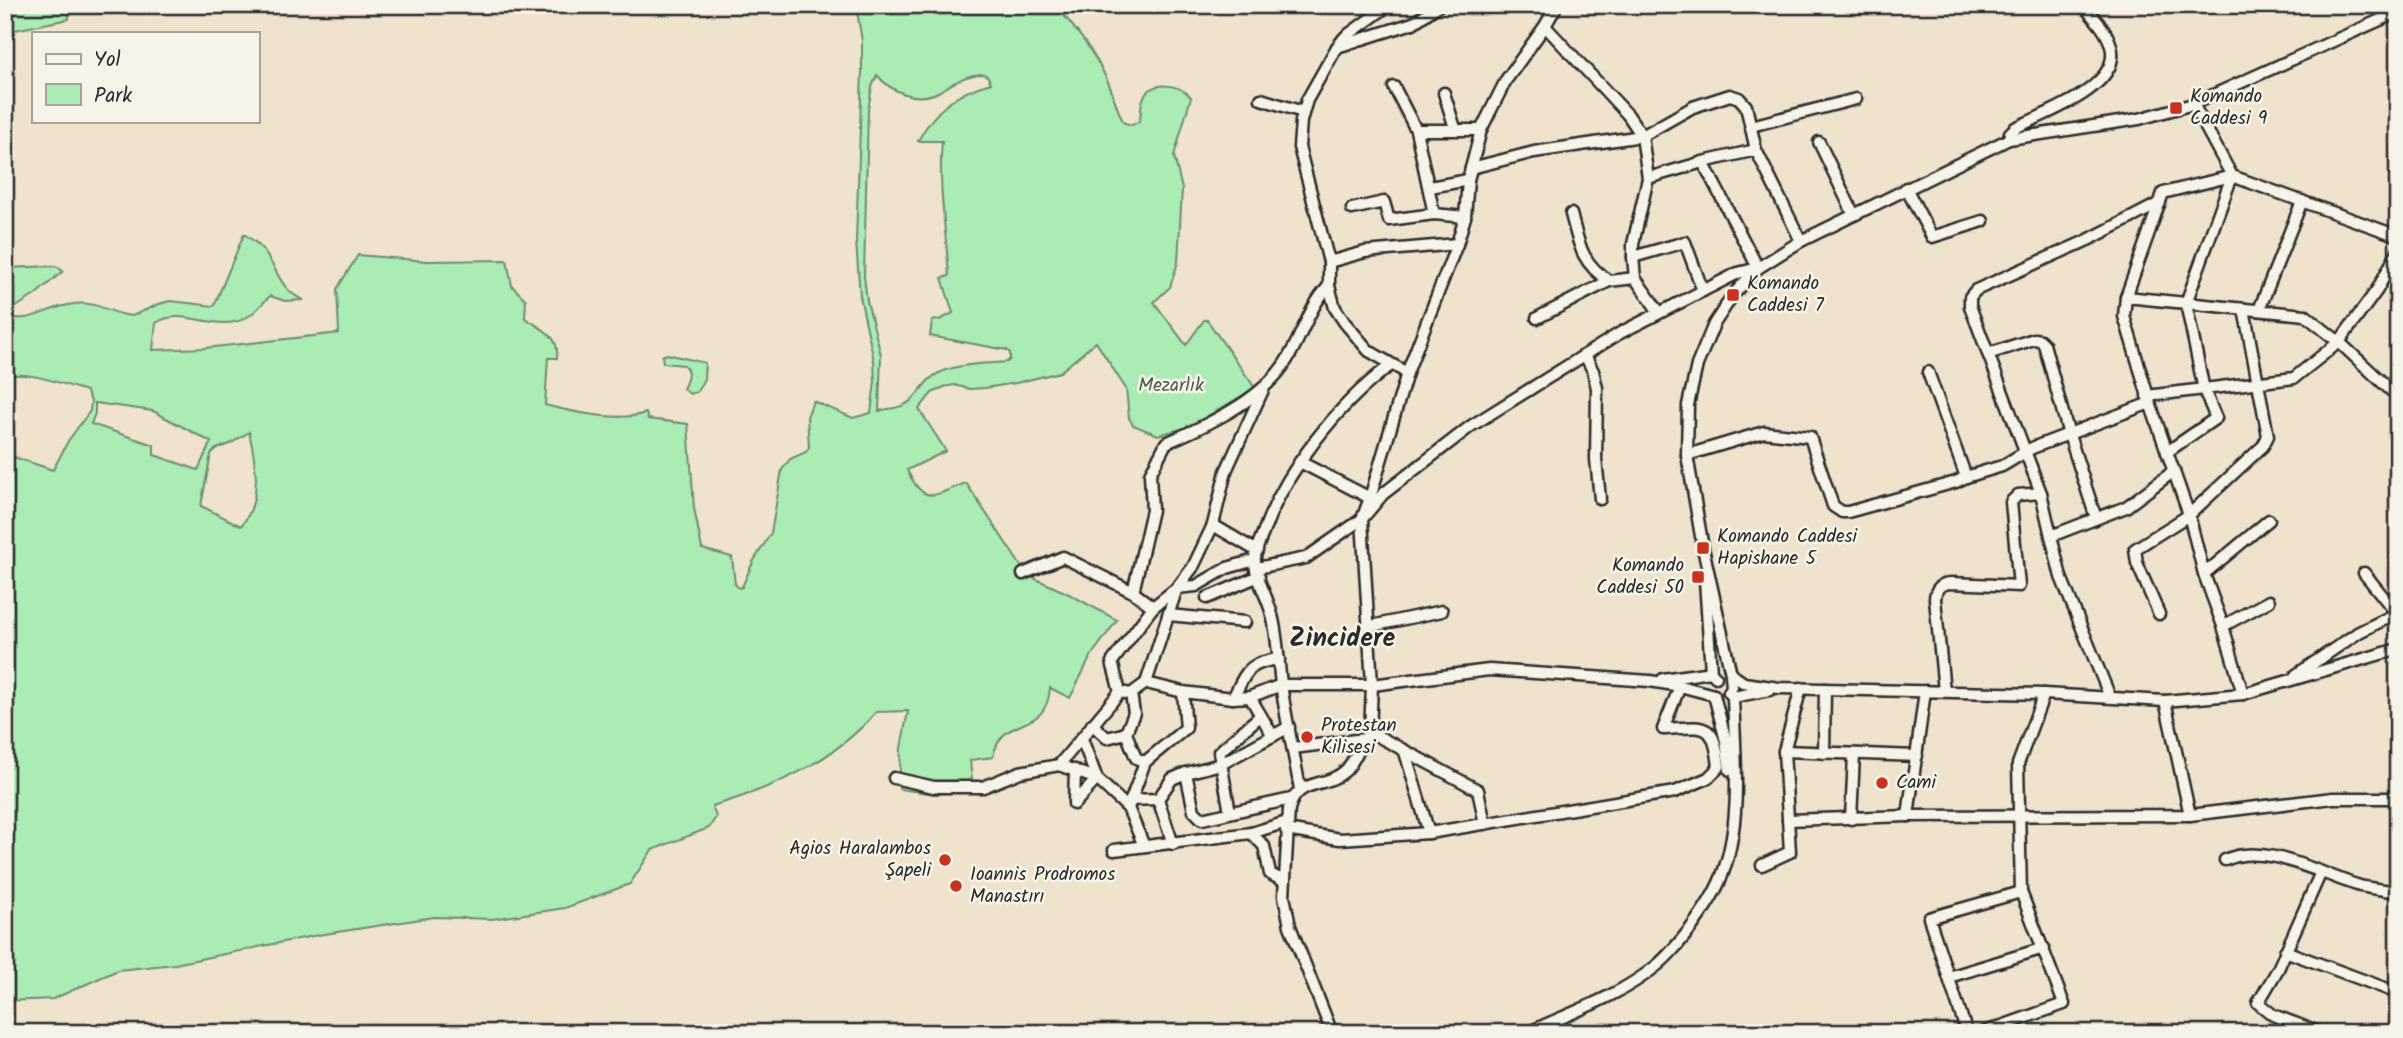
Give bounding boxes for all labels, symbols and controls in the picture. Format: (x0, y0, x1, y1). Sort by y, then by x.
legend (32, 32, 259, 122)
text: Yol (94, 44, 121, 77)
text: Park (94, 80, 132, 113)
place label: Komando Caddesi 9 (2190, 82, 2267, 134)
marker: Komando Caddesi 9 (2168, 100, 2184, 116)
place label: Komando Caddesi 7 (1747, 269, 1825, 321)
marker: Komando Caddesi 7 (1725, 287, 1741, 303)
park label: Mezarlık (1138, 371, 1204, 401)
place label: Komando Caddesi Hapishane 5 (1717, 522, 1859, 574)
marker: Komando Caddesi Hapishane 5 (1695, 540, 1711, 556)
place label: Komando Caddesi 50 (1596, 551, 1684, 603)
marker: Komando Caddesi 50 (1690, 569, 1706, 585)
district label: Zincidere (1289, 618, 1395, 660)
place label: Protestan Kilisesi (1321, 711, 1397, 763)
marker: Protestan Kilisesi (1299, 729, 1315, 745)
place label: Cami (1896, 768, 1937, 798)
marker: Cami (1874, 775, 1890, 791)
place label: Agios Haralambos Şapeli (789, 834, 932, 886)
marker: Agios Haralambos Şapeli (937, 852, 953, 868)
place label: Ioannis Prodromos Manastırı (970, 860, 1115, 912)
marker: Ioannis Prodromos Manastırı (948, 878, 964, 894)

